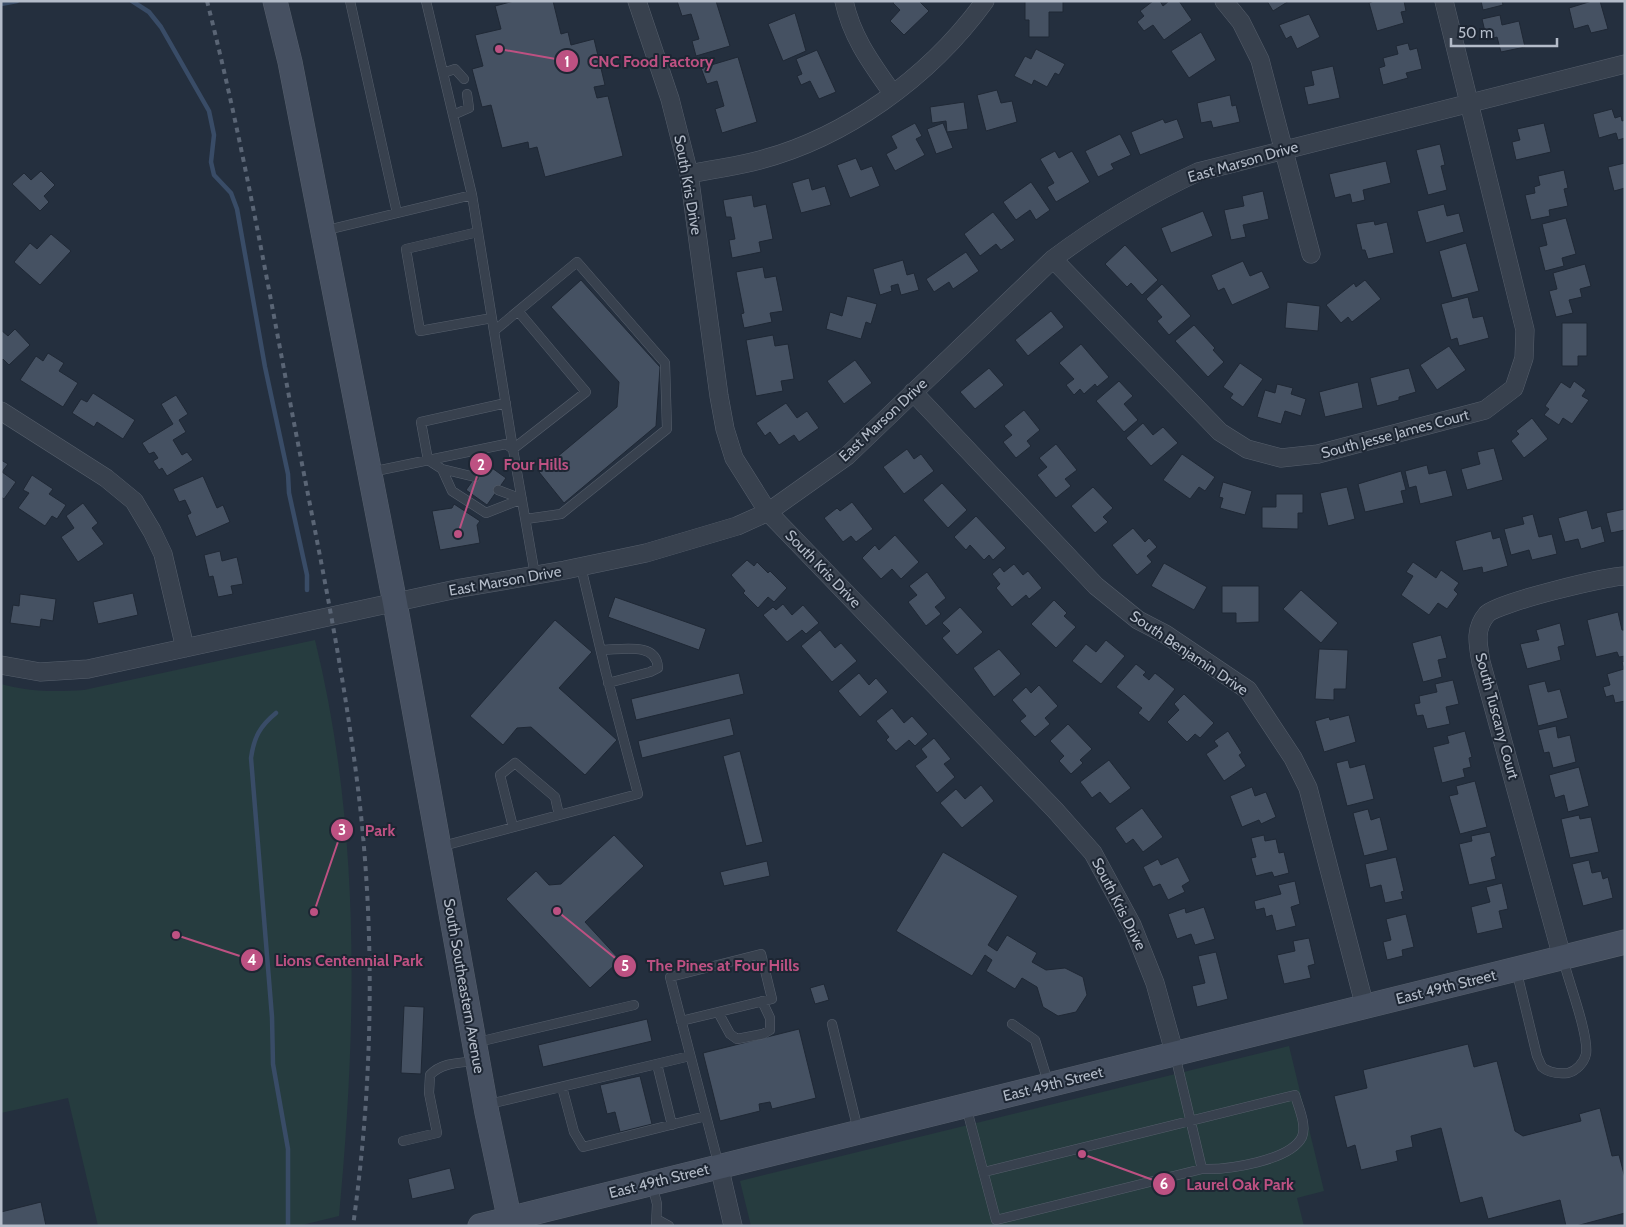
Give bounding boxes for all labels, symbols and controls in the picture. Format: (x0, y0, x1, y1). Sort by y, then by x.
scale bar (1451, 15, 1557, 47)
text: 50 m (1458, 24, 1493, 42)
callout: CNC Food Factory (554, 46, 724, 77)
text: CNC Food Factory (589, 52, 714, 71)
text: 1 (564, 53, 570, 71)
street label: South Kris Drive (670, 134, 706, 237)
street label: East Marson Drive (1186, 138, 1301, 186)
street label: East Marson Drive (835, 374, 931, 465)
street label: South Jesse James Court (1319, 406, 1471, 462)
callout: Four Hills (468, 449, 579, 480)
text: Four Hills (503, 455, 569, 474)
text: 2 (477, 456, 485, 474)
street label: South Kris Drive (781, 526, 865, 612)
street label: East Marson Drive (447, 562, 563, 600)
street label: South Benjamin Drive (1127, 607, 1252, 699)
street label: South Tuscany Court (1471, 651, 1523, 781)
callout: Park (330, 815, 405, 846)
text: 3 (338, 821, 346, 839)
text: Park (365, 821, 395, 840)
street label: South Kris Drive (1088, 855, 1150, 953)
street label: South Southeastern Avenue (440, 897, 488, 1075)
callout: Lions Centennial Park (240, 945, 433, 976)
callout: The Pines at Four Hills (612, 950, 810, 981)
text: 4 (247, 951, 257, 969)
text: Lions Centennial Park (275, 951, 423, 970)
text: The Pines at Four Hills (647, 956, 799, 975)
text: 5 (621, 957, 629, 975)
street label: East 49th Street (1394, 966, 1498, 1008)
street label: East 49th Street (1001, 1063, 1105, 1105)
street label: East 49th Street (607, 1160, 711, 1202)
callout: Laurel Oak Park (1151, 1168, 1304, 1199)
text: 6 (1160, 1175, 1168, 1193)
text: Laurel Oak Park (1186, 1175, 1294, 1194)

